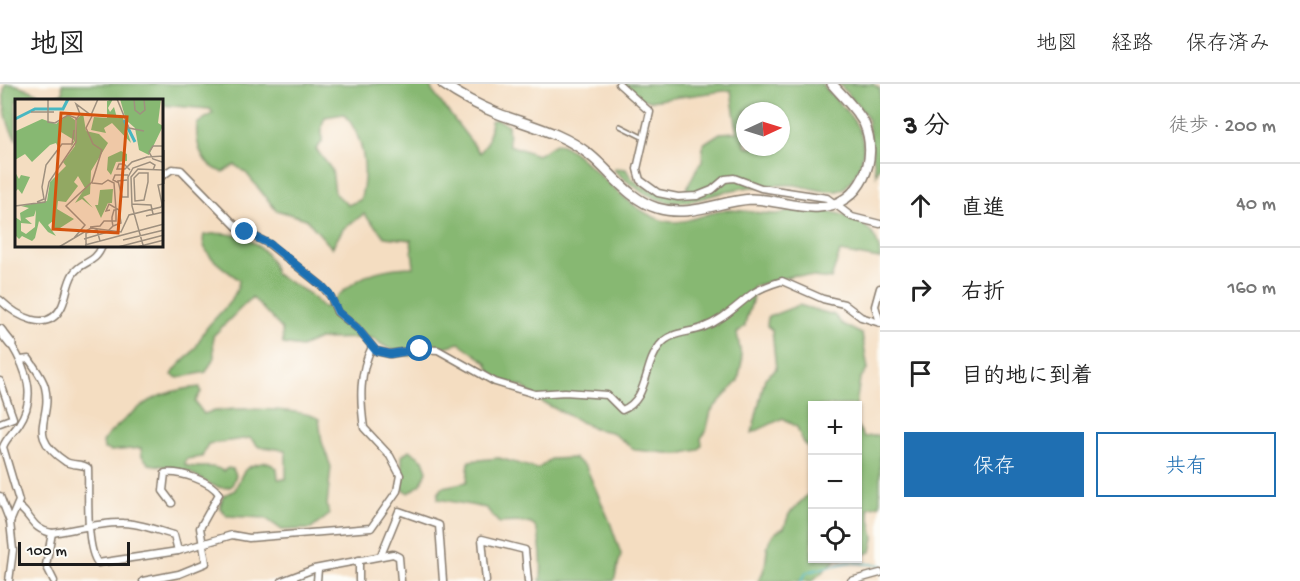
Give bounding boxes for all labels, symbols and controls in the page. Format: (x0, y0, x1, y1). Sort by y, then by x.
text: 地図 (30, 30, 86, 63)
text: 地図 (1036, 33, 1078, 58)
text: 経路 (1111, 33, 1153, 58)
text: 保存済み (1186, 33, 1270, 58)
inset map (15, 99, 164, 248)
north arrow (736, 102, 790, 156)
text: 3 分 (904, 113, 950, 144)
text: 徒歩 · 200 m (1169, 116, 1276, 139)
icon: ahead (904, 189, 937, 222)
text: 40 m (1236, 194, 1276, 217)
text: 直進 (961, 197, 1005, 223)
route end (231, 218, 257, 244)
icon: right (904, 273, 937, 306)
text: 160 m (1227, 278, 1276, 301)
text: 右折 (961, 281, 1005, 307)
route start (406, 335, 432, 361)
icon: arrive (904, 357, 937, 390)
text: 目的地に到着 (961, 365, 1093, 391)
map controls (808, 401, 862, 563)
button: + (808, 401, 862, 455)
button: 保存 (904, 432, 1084, 497)
button: 共有 (1096, 432, 1276, 497)
button: − (808, 455, 862, 509)
button: locate (808, 509, 862, 563)
scale bar (18, 539, 130, 566)
text: 100 m (27, 543, 67, 562)

